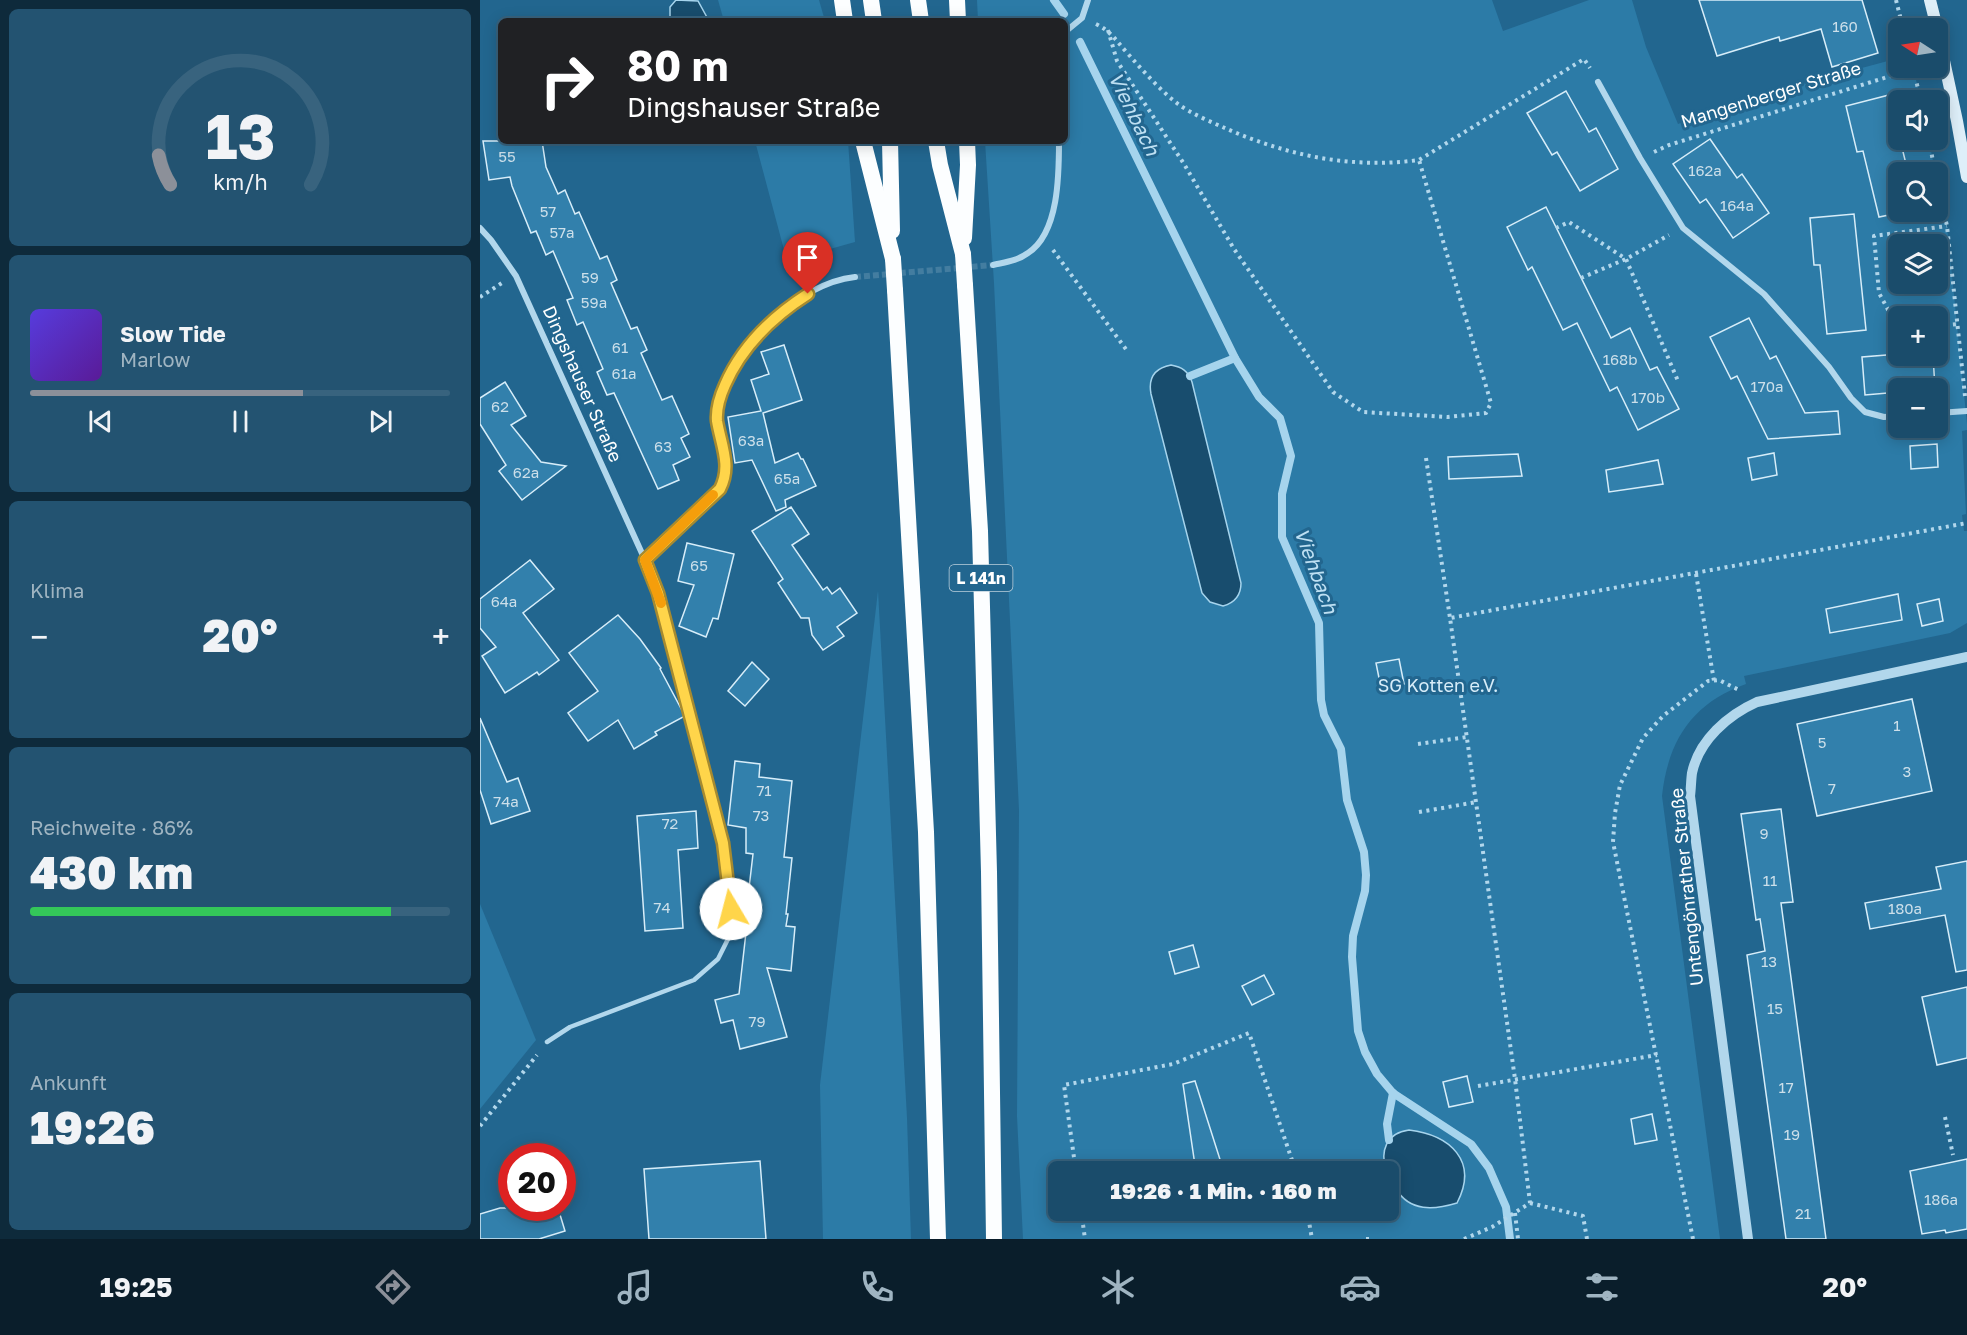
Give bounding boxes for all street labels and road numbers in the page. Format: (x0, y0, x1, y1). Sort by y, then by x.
street label: Mangenberger Straße (1678, 56, 1863, 132)
street label: Dingshauser Straße (538, 302, 627, 465)
road number: L 141n (950, 565, 1012, 591)
street label: Untengönrather Straße (1665, 787, 1707, 987)

